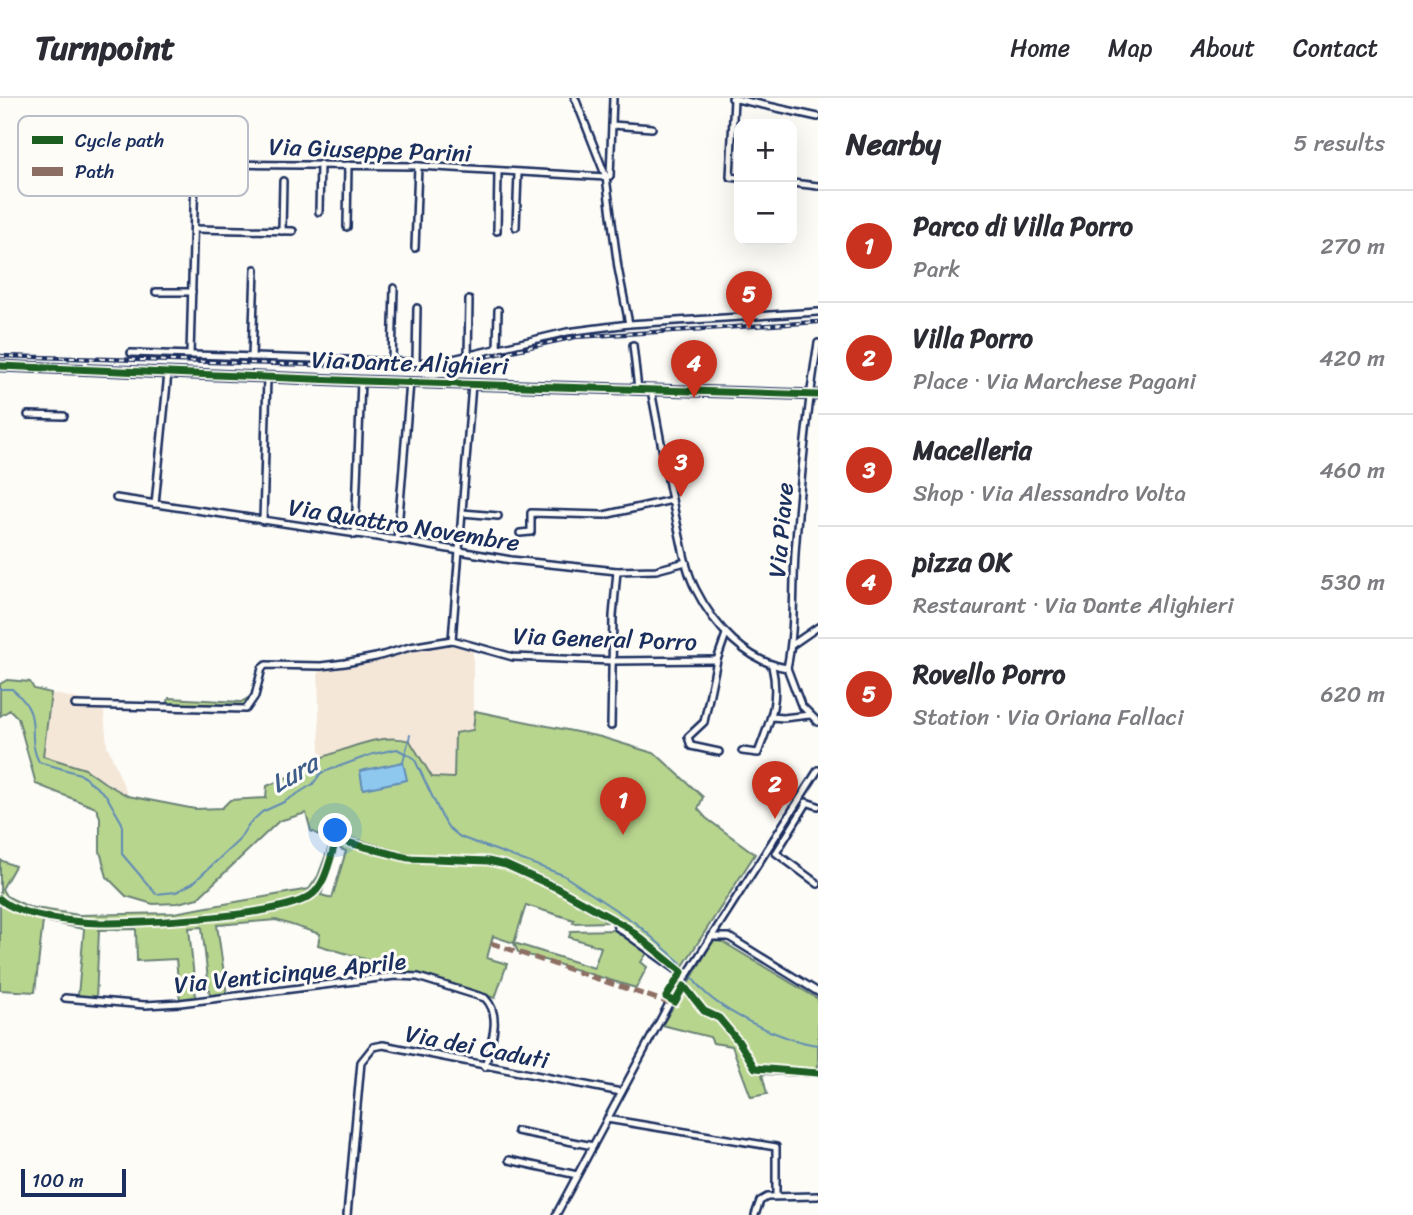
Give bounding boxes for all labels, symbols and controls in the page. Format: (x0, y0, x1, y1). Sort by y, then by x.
text: Turnpoint (35, 19, 175, 77)
text: Home (1010, 27, 1070, 69)
text: Map (1108, 27, 1152, 69)
text: About (1190, 27, 1255, 69)
text: Contact (1293, 27, 1378, 69)
legend (18, 116, 248, 196)
text: Nearby (846, 117, 941, 171)
map controls (734, 119, 797, 245)
button: + (734, 119, 797, 182)
text: 5 results (1294, 123, 1385, 164)
text: Cycle path (75, 124, 164, 157)
street label: Via Giuseppe Parini (268, 125, 472, 175)
text: Path (75, 155, 114, 188)
button: − (734, 182, 797, 245)
text: Parco di Villa Porro (913, 203, 1133, 249)
text: 1 (864, 226, 874, 267)
text: 270 m (1320, 226, 1385, 267)
text: Park (913, 249, 960, 290)
pin: 5 (726, 271, 772, 329)
text: Villa Porro (913, 315, 1033, 361)
text: 2 (862, 338, 876, 379)
text: 420 m (1319, 338, 1385, 379)
street label: Via Dante Alighieri (311, 339, 510, 387)
pin: 4 (671, 340, 717, 398)
text: Place · Via Marchese Pagani (913, 361, 1196, 402)
text: Macelleria (913, 427, 1032, 473)
pin: 3 (658, 439, 704, 497)
text: 3 (863, 450, 875, 491)
text: 460 m (1319, 450, 1385, 491)
text: Shop · Via Alessandro Volta (913, 473, 1186, 514)
street label: Via Piave (756, 481, 806, 579)
street label: Via Quattro Novembre (285, 486, 523, 564)
text: pizza OK (913, 539, 1011, 585)
text: 4 (862, 562, 876, 603)
text: 530 m (1320, 562, 1385, 603)
text: Restaurant · Via Dante Alighieri (913, 585, 1234, 626)
street label: Via General Porro (512, 615, 698, 663)
text: Rovello Porro (913, 651, 1065, 697)
text: 5 (862, 674, 876, 715)
text: 620 m (1320, 674, 1385, 715)
text: Station · Via Oriana Fallaci (913, 697, 1184, 738)
water label: Lura (261, 739, 330, 806)
pin: 2 (752, 761, 798, 819)
pin: 1 (600, 777, 646, 835)
your location (318, 813, 352, 847)
street label: Via Venticinque Aprile (172, 940, 408, 1006)
street label: Via dei Caduti (402, 1013, 554, 1082)
text: 100 m (32, 1164, 84, 1197)
scale bar (21, 1166, 126, 1198)

